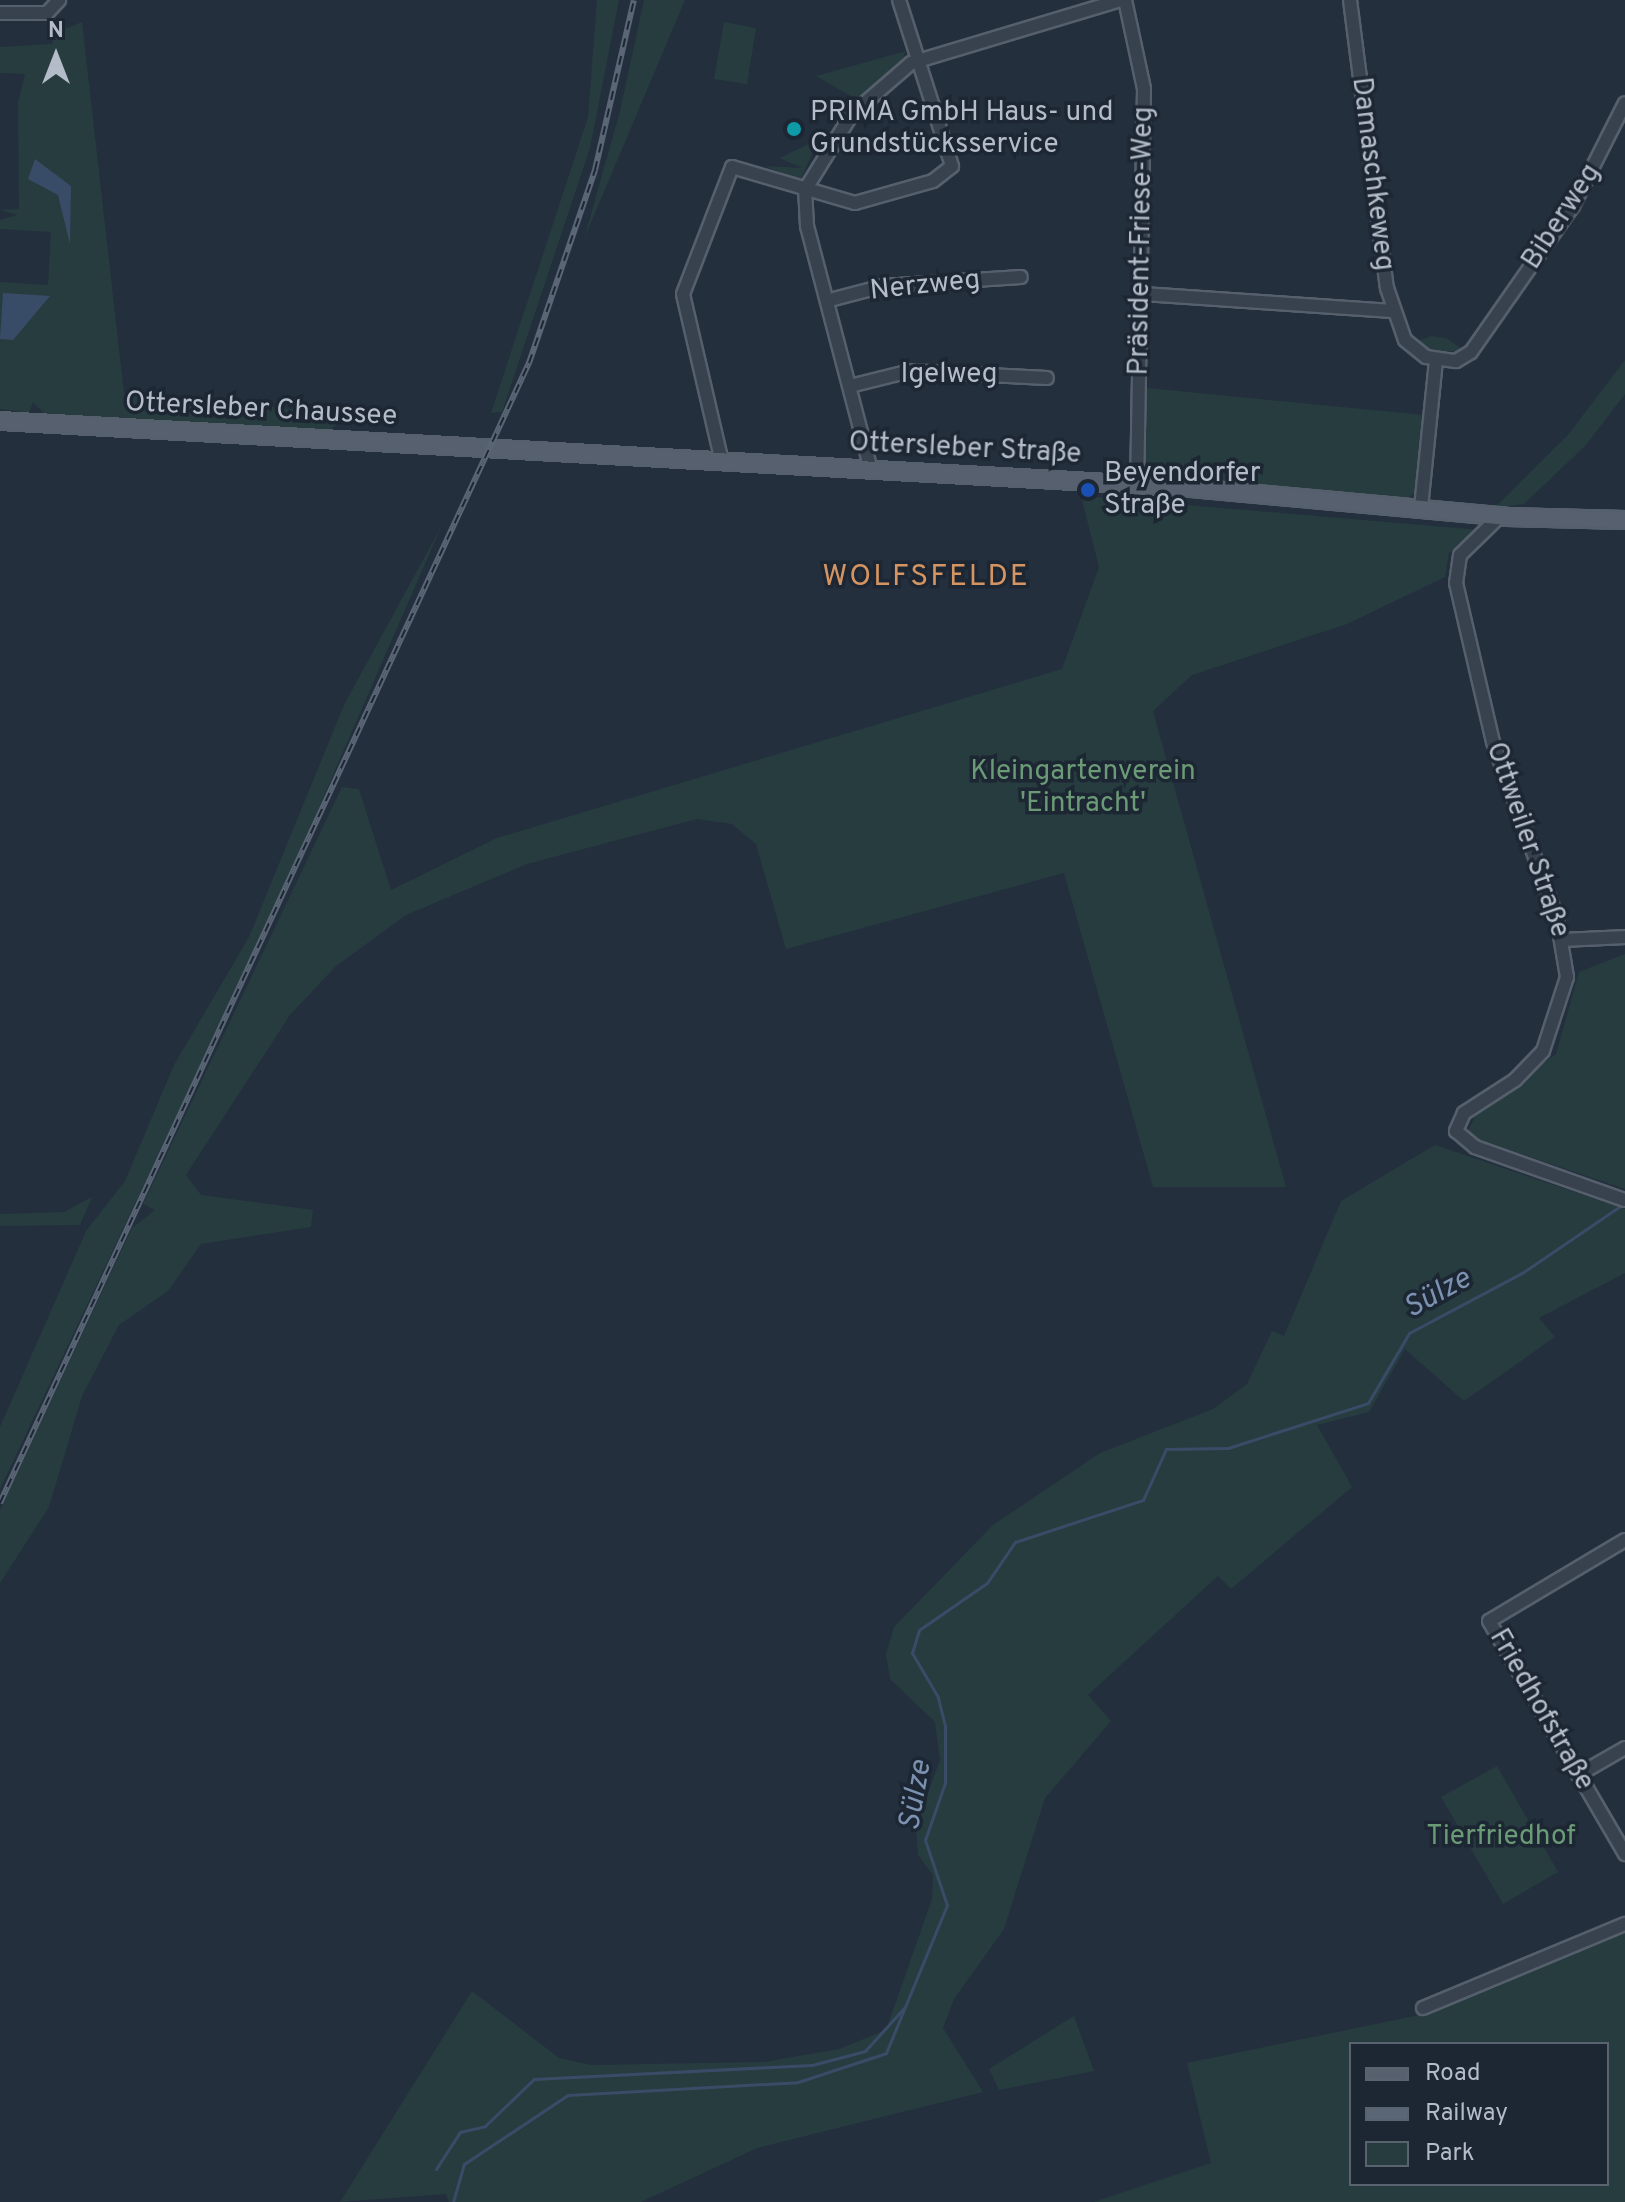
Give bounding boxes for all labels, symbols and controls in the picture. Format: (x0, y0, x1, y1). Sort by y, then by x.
north arrow (16, 16, 96, 96)
text: N (48, 18, 64, 45)
street label: Damaschkeweg (1343, 75, 1401, 273)
place label: PRIMA GmbH Haus- und Grundstücksservice (810, 96, 1115, 162)
street label: Präsident-Friese-Weg (1123, 106, 1161, 376)
marker: PRIMA GmbH Haus- und Grundstücksservice (785, 120, 803, 138)
street label: Biberweg (1515, 158, 1609, 276)
street label: Nerzweg (868, 264, 982, 308)
street label: Igelweg (900, 358, 998, 392)
street label: Ottersleber Chaussee (124, 386, 398, 434)
street label: Ottersleber Straße (848, 426, 1082, 472)
place label: Beyendorfer Straße (1104, 457, 1261, 523)
marker: Beyendorfer Straße (1079, 481, 1097, 499)
district label: WOLFSFELDE (822, 560, 1030, 596)
street label: Ottweiler Straße (1478, 738, 1576, 942)
park label: Kleingartenverein 'Eintracht' (970, 755, 1196, 821)
water label: Sülze (1398, 1262, 1478, 1328)
street label: Friedhofstraße (1481, 1623, 1601, 1797)
water label: Sülze (893, 1758, 941, 1834)
park label: Tierfriedhof (1426, 1820, 1576, 1854)
legend (1349, 2042, 1609, 2186)
text: Road (1425, 2059, 1481, 2089)
text: Railway (1425, 2099, 1508, 2129)
text: Park (1425, 2139, 1475, 2169)

